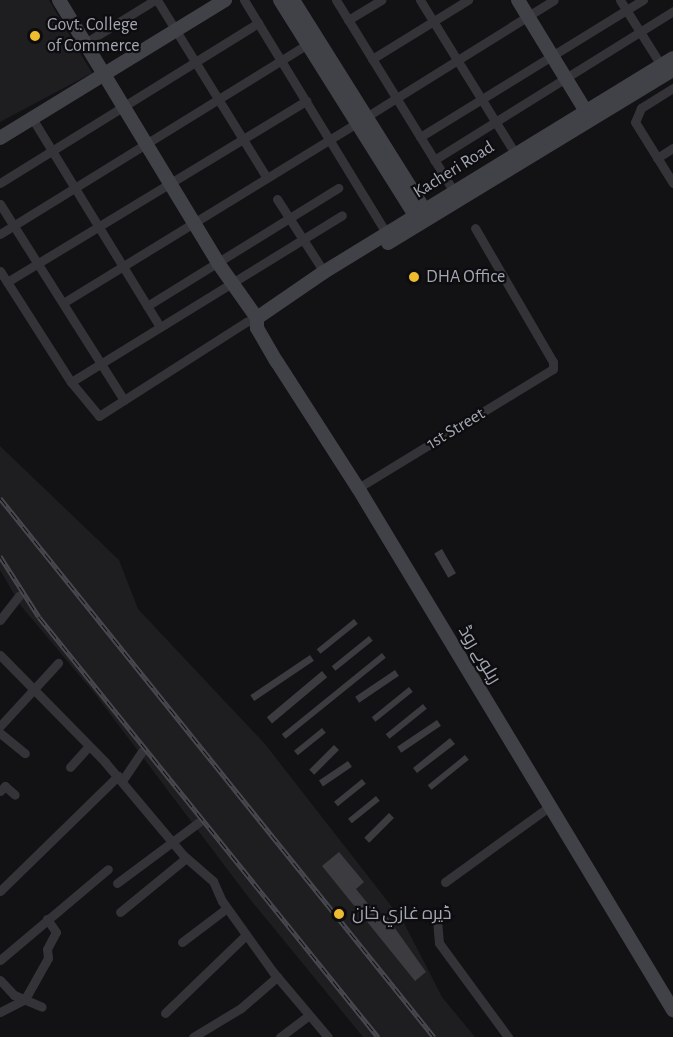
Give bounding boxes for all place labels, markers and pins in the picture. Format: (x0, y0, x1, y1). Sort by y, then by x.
place label: Govt. College of Commerce (47, 15, 140, 57)
marker: Govt. College of Commerce (28, 29, 42, 43)
place label: DHA Office (426, 266, 505, 288)
marker: DHA Office (407, 270, 421, 284)
place label: ڈيره غازي خان (352, 903, 451, 925)
marker: ڈيره غازي خان (330, 905, 348, 923)

